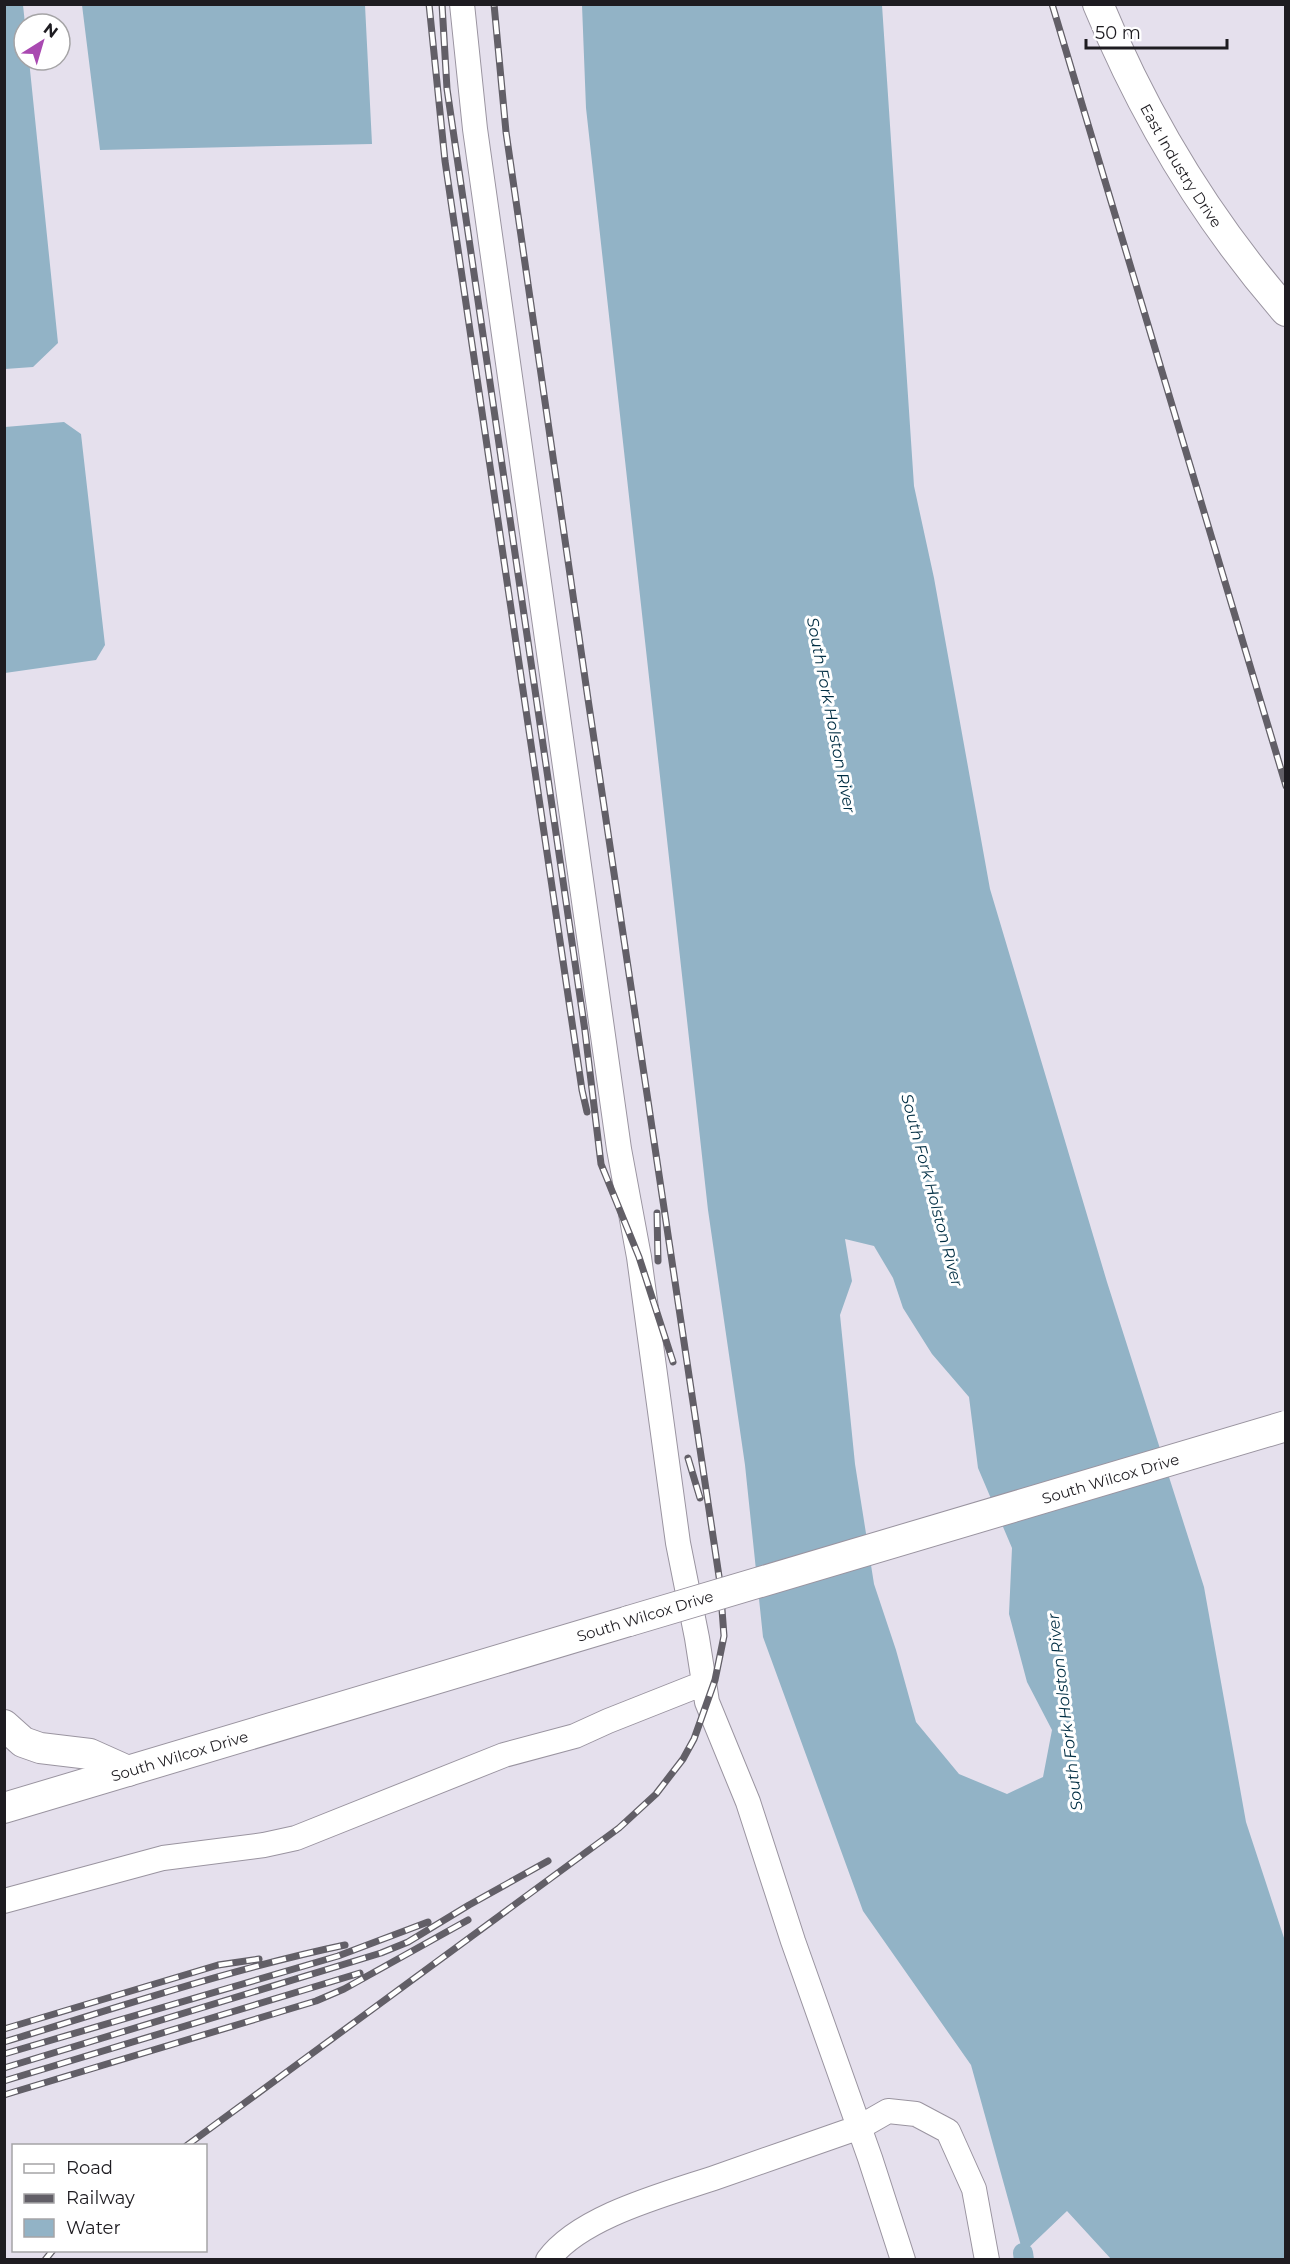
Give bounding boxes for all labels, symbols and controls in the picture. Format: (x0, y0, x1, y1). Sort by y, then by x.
north arrow (12, 12, 72, 72)
scale bar (1086, 12, 1227, 50)
text: N (40, 19, 62, 42)
text: 50 m (1095, 22, 1141, 44)
street label: East Industry Drive (1137, 100, 1227, 231)
water label: South Fork Holston River (803, 616, 859, 815)
water label: South Fork Holston River (897, 1092, 967, 1289)
street label: South Wilcox Drive (1039, 1449, 1181, 1507)
street label: South Wilcox Drive (574, 1586, 716, 1646)
water label: South Fork Holston River (1043, 1612, 1087, 1812)
street label: South Wilcox Drive (109, 1726, 250, 1785)
legend (12, 2144, 207, 2252)
text: Road (66, 2157, 113, 2179)
text: Railway (66, 2187, 135, 2209)
text: Water (66, 2217, 121, 2239)

